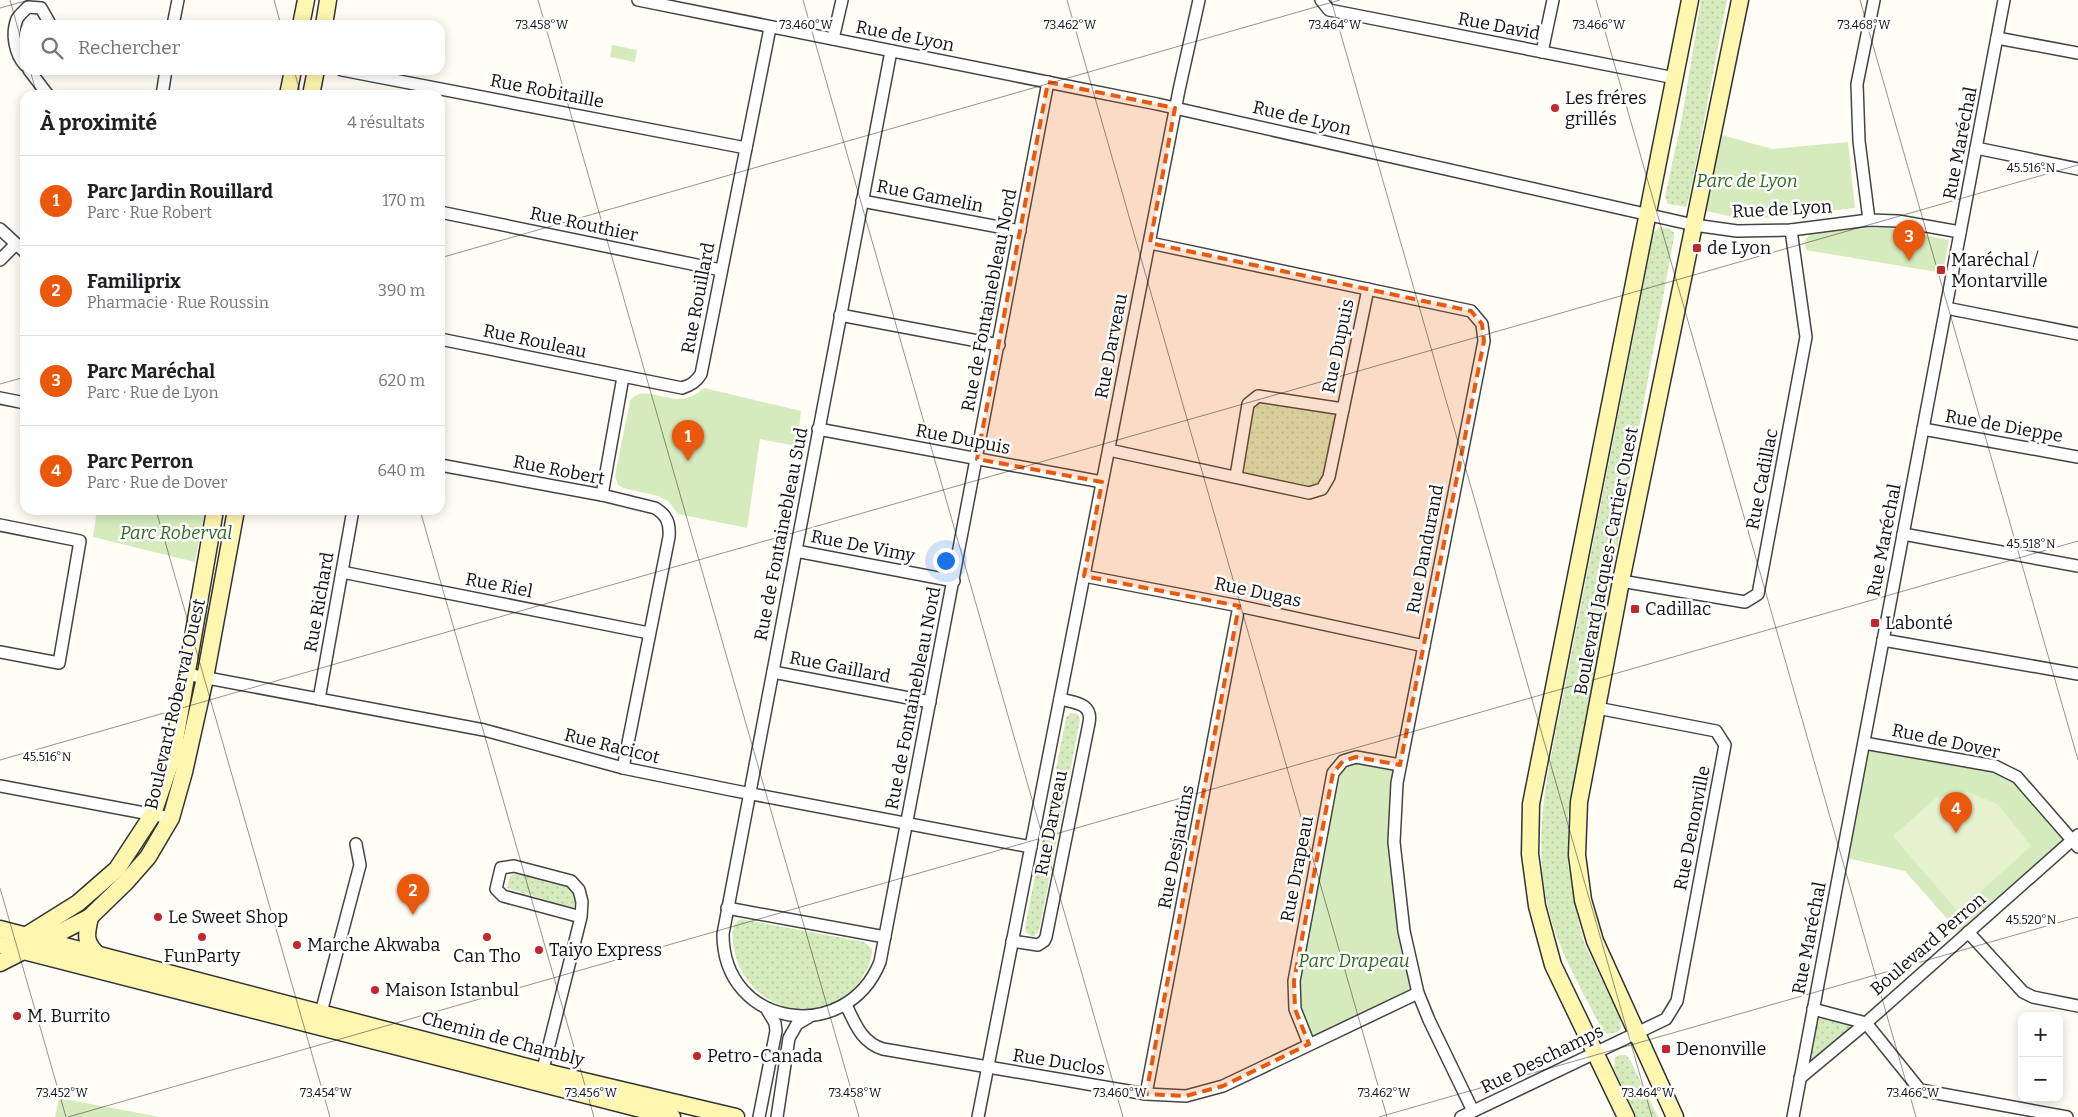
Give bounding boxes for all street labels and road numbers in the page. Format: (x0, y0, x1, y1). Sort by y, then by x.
street label: Rue David (1456, 7, 1542, 45)
street label: Rue de Lyon (854, 16, 957, 56)
street label: Rue Robitaille (488, 69, 606, 113)
street label: Rue Maréchal (1938, 85, 1982, 201)
street label: Rue de Lyon (1251, 96, 1354, 140)
street label: Rue Gamelin (875, 175, 986, 217)
street label: Rue de Fontainebleau Nord (957, 186, 1021, 413)
street label: Rue de Lyon (1731, 195, 1833, 223)
street label: Rue Routhier (528, 202, 640, 246)
street label: Rue Rouillard (676, 240, 720, 355)
street label: Rue Darveau (1090, 292, 1132, 400)
street label: Rue Dupuis (1317, 297, 1359, 395)
street label: Rue Rouleau (481, 319, 589, 363)
street label: Rue de Dieppe (1943, 405, 2065, 447)
street label: Rue Dupuis (914, 419, 1012, 459)
street label: Rue de Fontainebleau Sud (750, 425, 813, 642)
street label: Boulevard Jacques-Cartier Ouest (1569, 425, 1643, 697)
street label: Rue Cadillac (1741, 427, 1783, 531)
street label: Rue Robert (511, 450, 607, 490)
street label: Rue Dandurand (1402, 482, 1448, 615)
street label: Rue Maréchal (1862, 482, 1906, 598)
street label: Rue De Vimy (809, 525, 917, 567)
street label: Rue Richard (299, 550, 339, 654)
street label: Rue Riel (463, 568, 535, 602)
street label: Rue Dugas (1212, 572, 1304, 612)
street label: Rue de Fontainebleau Nord (881, 584, 945, 811)
street label: Boulevard Roberval Ouest (140, 596, 210, 812)
street label: Rue Gaillard (788, 646, 893, 688)
street label: Rue de Dover (1890, 719, 2002, 763)
street label: Rue Racicot (562, 724, 663, 769)
street label: Rue Denonville (1669, 764, 1715, 892)
street label: Rue Darveau (1030, 769, 1072, 877)
street label: Rue Desjardins (1153, 783, 1199, 911)
street label: Rue Drapeau (1276, 814, 1318, 924)
street label: Rue Maréchal (1787, 880, 1831, 996)
street label: Boulevard Perron (1866, 888, 1991, 1000)
street label: Chemin de Chambly (419, 1007, 587, 1071)
street label: Rue Deschamps (1477, 1020, 1607, 1098)
street label: Rue Duclos (1011, 1044, 1107, 1080)

